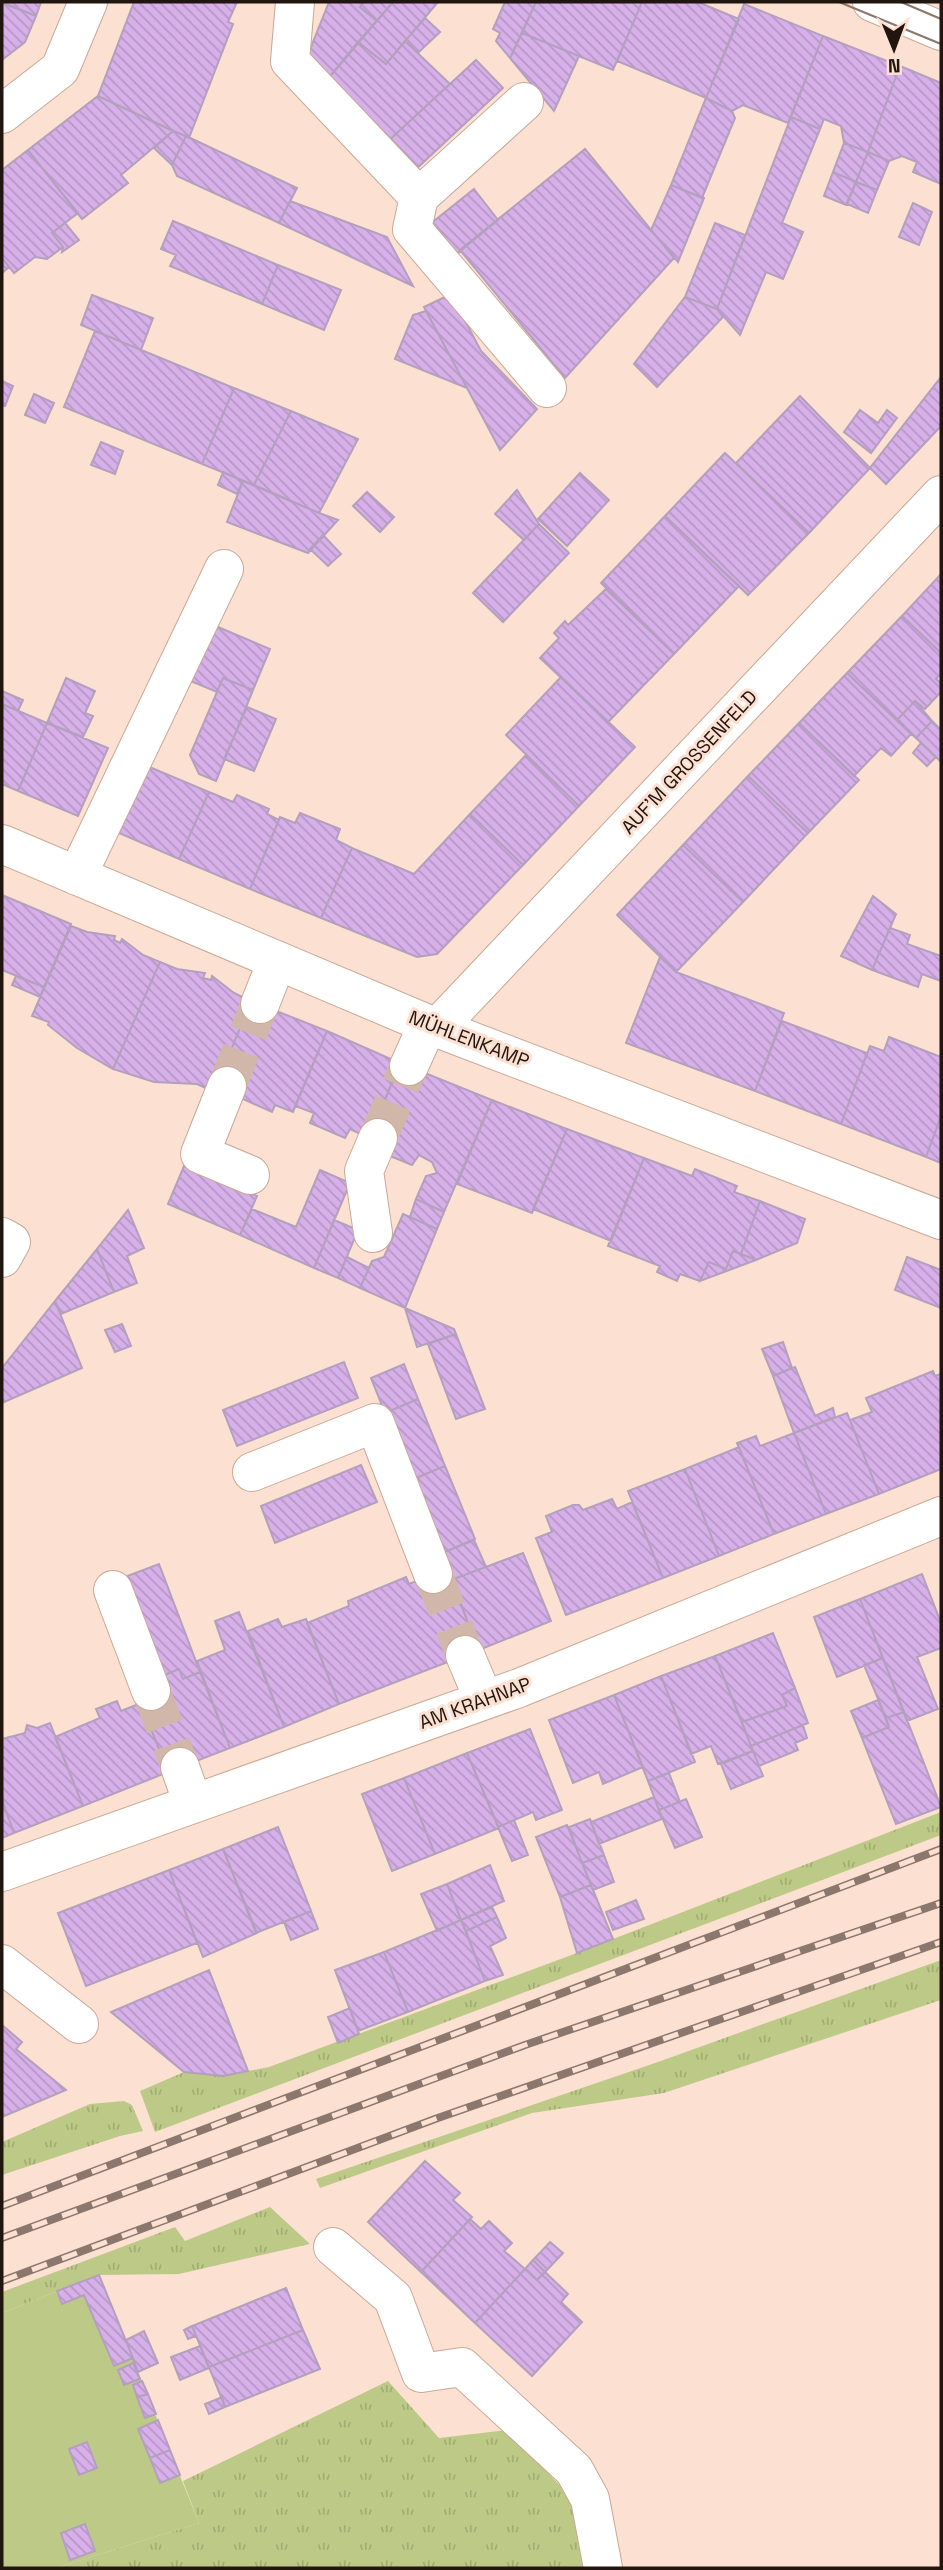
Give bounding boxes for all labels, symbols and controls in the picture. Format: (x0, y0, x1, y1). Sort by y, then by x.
north arrow (859, 14, 929, 84)
text: N (888, 53, 901, 78)
street label: AUF'M GROSSENFELD (616, 685, 762, 839)
street label: MÜHLENKAMP (405, 1005, 533, 1073)
street label: AM KRAHNAP (416, 1671, 534, 1735)

